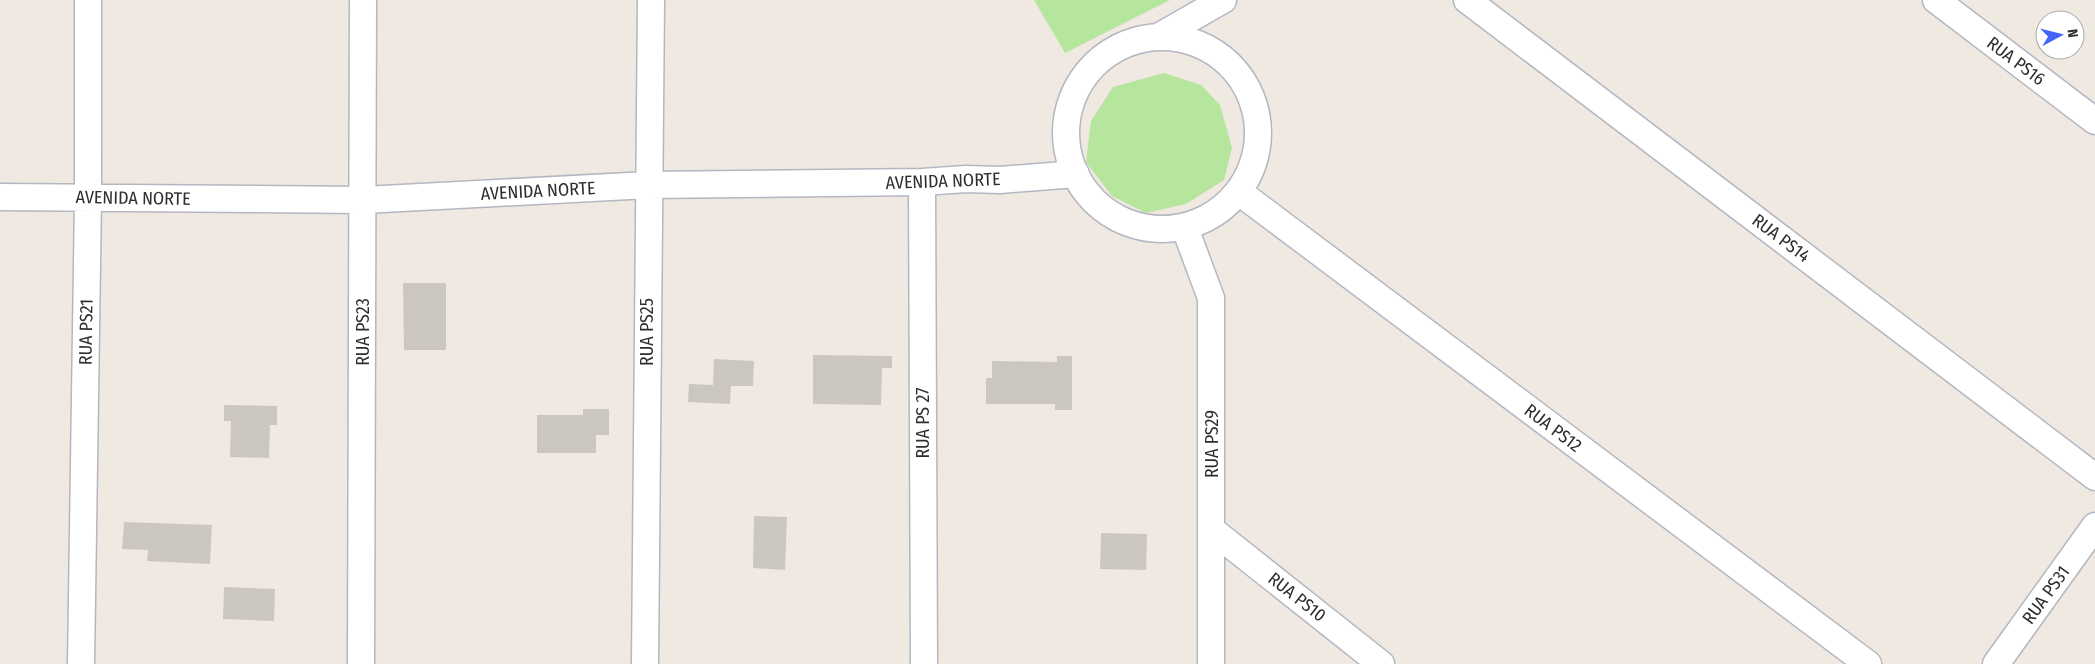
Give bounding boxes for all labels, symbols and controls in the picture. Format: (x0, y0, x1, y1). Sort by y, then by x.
north arrow (2035, 10, 2085, 60)
text: N (2063, 28, 2081, 39)
street label: RUA PS16 (1983, 32, 2050, 90)
street label: AVENIDA NORTE (885, 168, 1001, 194)
street label: AVENIDA NORTE (480, 177, 596, 205)
street label: AVENIDA NORTE (75, 186, 191, 210)
street label: RUA PS14 (1748, 209, 1815, 267)
street label: RUA PS23 (352, 298, 374, 366)
street label: RUA PS25 (636, 298, 658, 366)
street label: RUA PS21 (74, 299, 98, 365)
street label: RUA PS 27 (912, 387, 934, 459)
street label: RUA PS12 (1520, 399, 1586, 457)
street label: RUA PS29 (1201, 410, 1223, 478)
street label: RUA PS31 (2018, 562, 2074, 628)
street label: RUA PS10 (1264, 568, 1330, 626)

